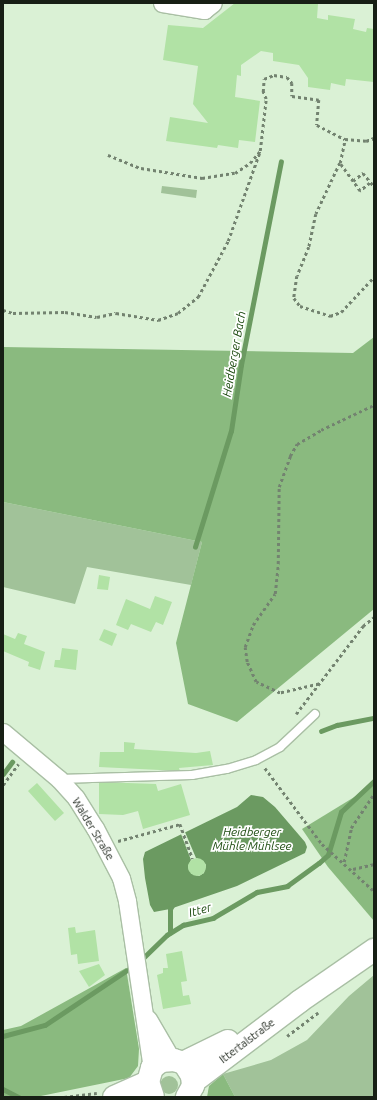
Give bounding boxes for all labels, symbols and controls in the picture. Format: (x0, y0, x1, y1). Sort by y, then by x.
water label: Heidberger Bach (219, 310, 249, 398)
street label: Walder Straße (69, 795, 117, 863)
water label: Heidberger Mühle Mühlsee (212, 825, 292, 853)
water label: Itter (187, 900, 213, 920)
street label: Ittertalstraße (217, 1016, 277, 1066)

